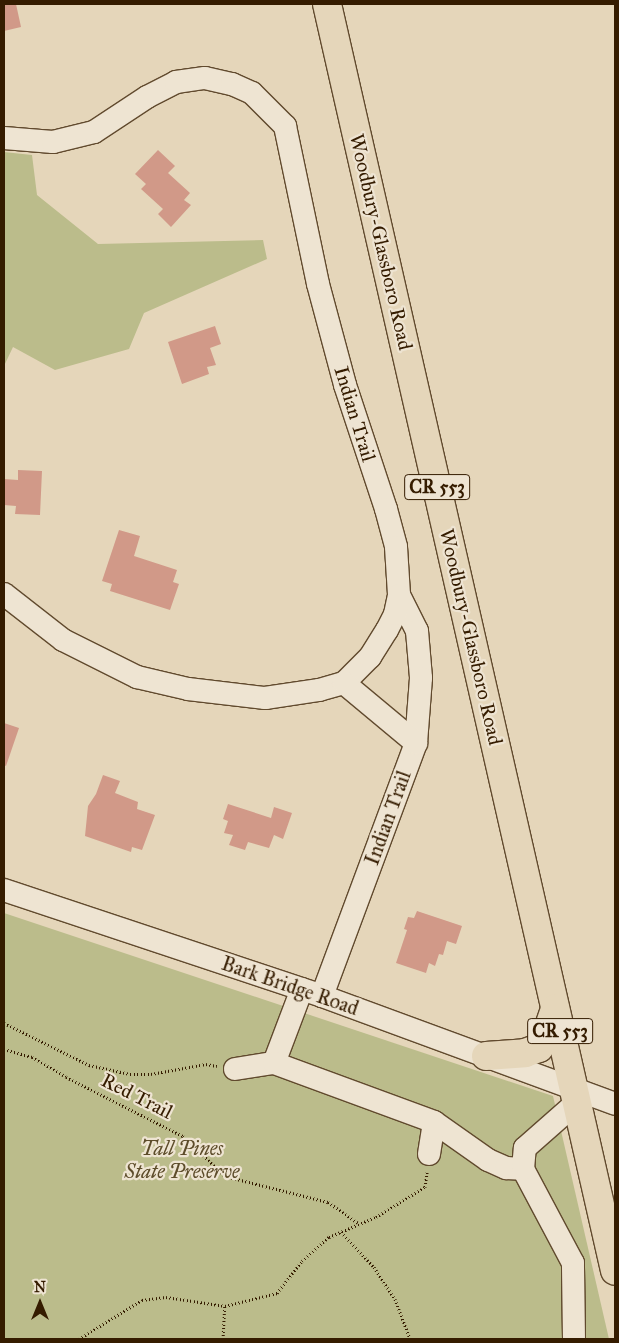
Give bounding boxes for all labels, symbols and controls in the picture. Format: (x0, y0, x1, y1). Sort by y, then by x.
street label: Woodbury-Glassboro Road (344, 131, 418, 353)
street label: Indian Trail (329, 363, 381, 465)
road number: CR 553 (403, 471, 471, 504)
street label: Woodbury-Glassboro Road (434, 526, 508, 748)
street label: Indian Trail (360, 768, 416, 868)
street label: Bark Bridge Road (218, 951, 362, 1021)
road number: CR 553 (526, 1014, 594, 1048)
street label: Red Trail (97, 1068, 177, 1124)
park label: Tall Pines State Preserve (124, 1137, 240, 1184)
north arrow (15, 1278, 65, 1328)
text: N (34, 1279, 46, 1296)

